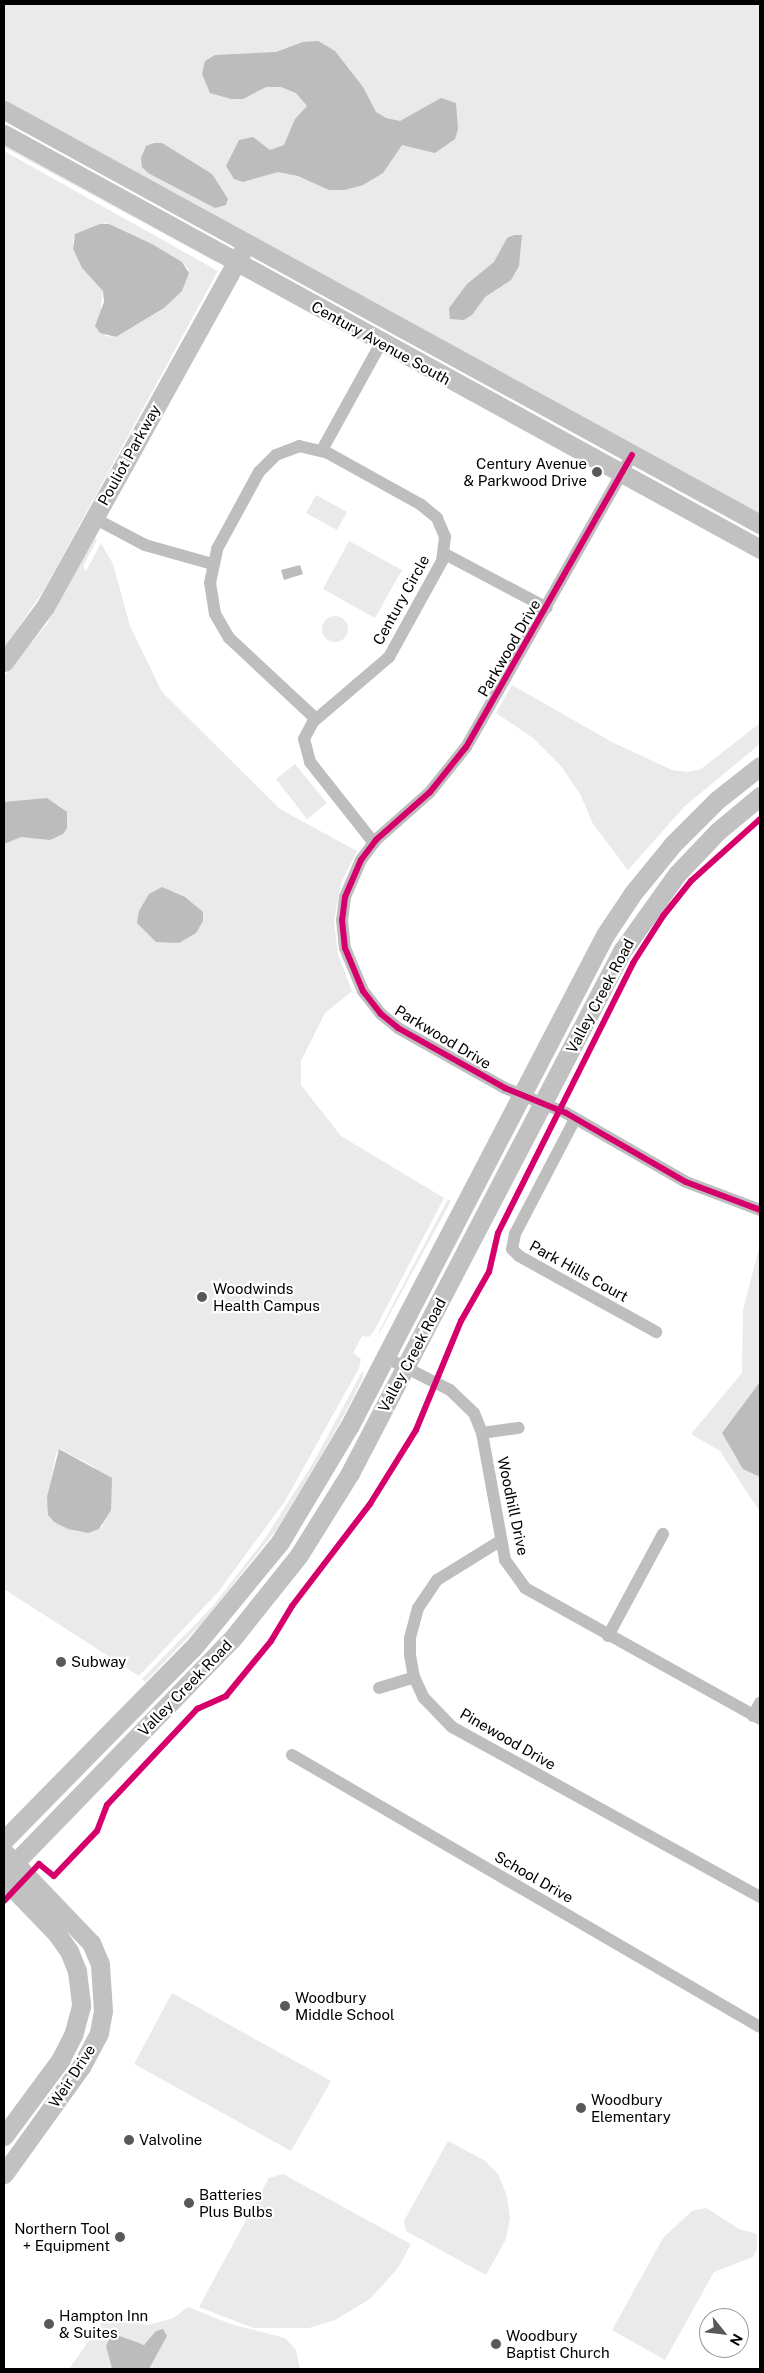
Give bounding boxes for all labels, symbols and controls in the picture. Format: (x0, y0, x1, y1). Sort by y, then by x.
street label: Century Avenue South (308, 297, 454, 389)
street label: Pouliot Parkway (94, 402, 164, 508)
place label: Century Avenue & Parkwood Drive (464, 454, 587, 489)
marker: Century Avenue & Parkwood Drive (591, 466, 603, 478)
street label: Century Circle (369, 552, 433, 648)
street label: Parkwood Drive (474, 596, 544, 700)
street label: Valley Creek Road (562, 936, 638, 1056)
street label: Parkwood Drive (392, 1001, 494, 1073)
street label: Park Hills Court (527, 1236, 631, 1306)
place label: Woodwinds Health Campus (213, 1279, 320, 1314)
marker: Woodwinds Health Campus (195, 1290, 209, 1304)
street label: Valley Creek Road (374, 1295, 450, 1415)
street label: Woodhill Drive (494, 1455, 532, 1557)
street label: Valley Creek Road (134, 1636, 236, 1740)
place label: Subway (71, 1653, 126, 1671)
marker: Subway (55, 1656, 67, 1668)
street label: Pinewood Drive (457, 1704, 559, 1774)
street label: School Drive (491, 1847, 577, 1907)
place label: Woodbury Middle School (295, 1988, 395, 2023)
marker: Woodbury Middle School (279, 2000, 291, 2012)
street label: Weir Drive (45, 2041, 99, 2111)
place label: Woodbury Elementary (591, 2090, 671, 2125)
marker: Woodbury Elementary (575, 2102, 587, 2114)
place label: Valvoline (139, 2131, 202, 2149)
marker: Valvoline (123, 2134, 135, 2146)
place label: Batteries Plus Bulbs (199, 2185, 273, 2220)
marker: Batteries Plus Bulbs (183, 2197, 195, 2209)
place label: Northern Tool + Equipment (14, 2219, 110, 2254)
marker: Northern Tool + Equipment (114, 2231, 126, 2243)
place label: Hampton Inn & Suites (59, 2306, 148, 2341)
north arrow (699, 2308, 749, 2358)
marker: Hampton Inn & Suites (43, 2318, 55, 2330)
place label: Woodbury Baptist Church (506, 2326, 610, 2361)
text: N (727, 2331, 746, 2348)
marker: Woodbury Baptist Church (490, 2338, 502, 2350)

